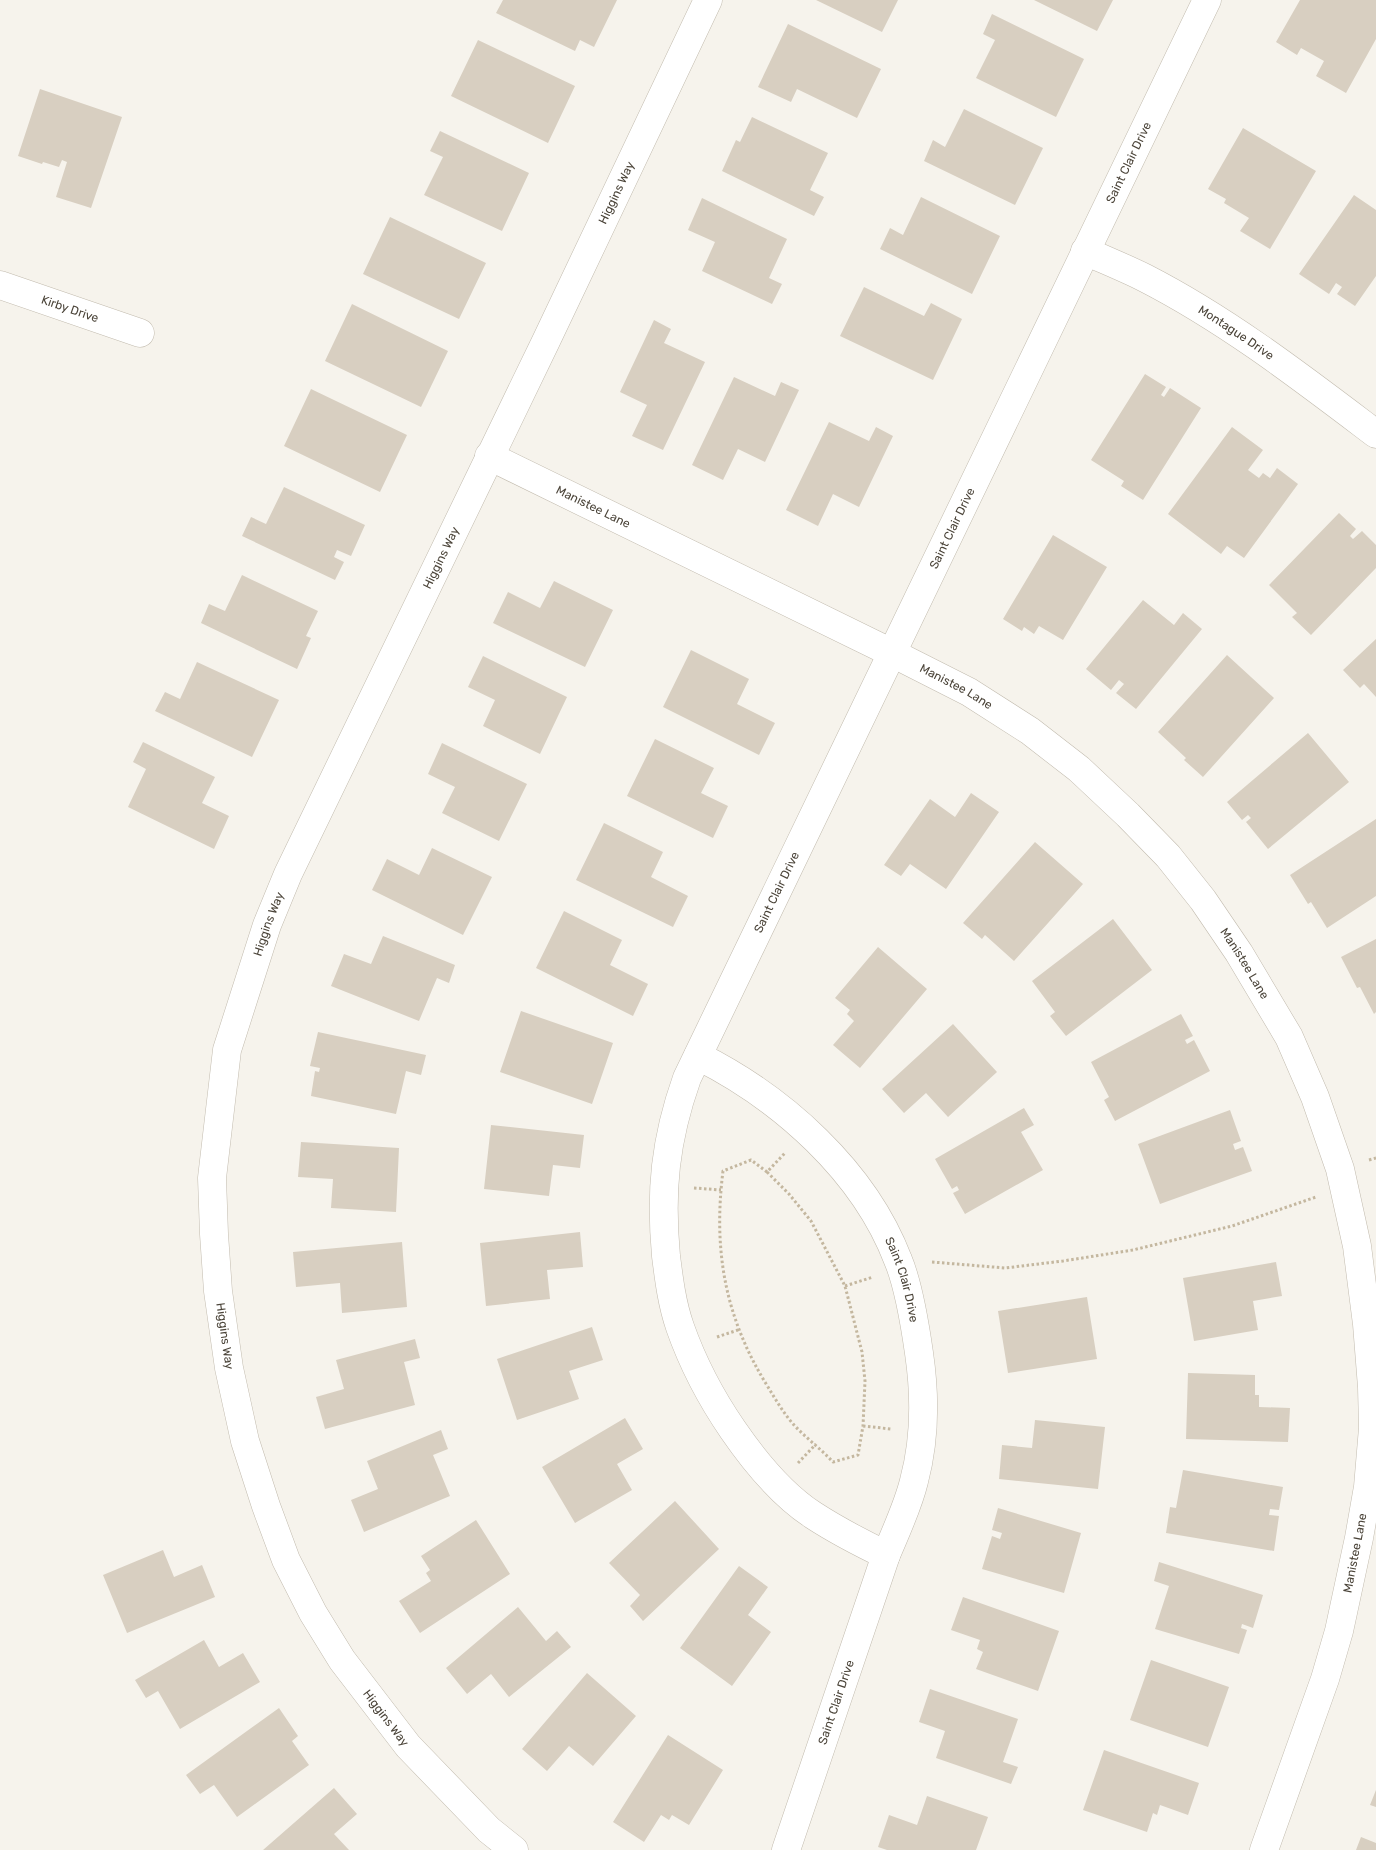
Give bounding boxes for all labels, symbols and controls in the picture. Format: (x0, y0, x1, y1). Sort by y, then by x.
street label: Saint Clair Drive (1103, 119, 1154, 205)
street label: Higgins Way (596, 159, 637, 226)
street label: Kirby Drive (39, 293, 101, 325)
street label: Montague Drive (1196, 303, 1277, 363)
street label: Manistee Lane (554, 483, 633, 531)
street label: Saint Clair Drive (927, 485, 978, 571)
street label: Higgins Way (420, 524, 462, 591)
street label: Manistee Lane (917, 661, 995, 712)
street label: Saint Clair Drive (751, 849, 802, 935)
street label: Higgins Way (251, 889, 287, 958)
street label: Manistee Lane (1217, 925, 1272, 1002)
street label: Saint Clair Drive (882, 1235, 921, 1324)
street label: Higgins Way (213, 1302, 237, 1371)
street label: Manistee Lane (1340, 1512, 1370, 1594)
street label: Saint Clair Drive (815, 1658, 857, 1746)
street label: Higgins Way (360, 1687, 412, 1749)

